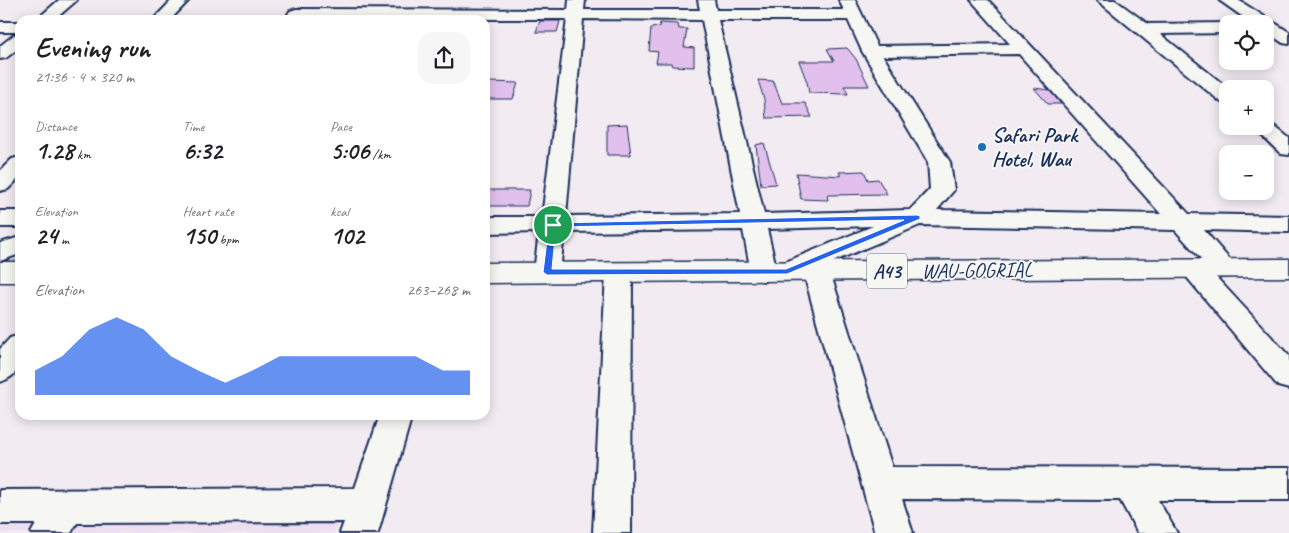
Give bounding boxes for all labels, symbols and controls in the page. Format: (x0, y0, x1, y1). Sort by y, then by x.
map controls (1219, 15, 1274, 200)
button: locate (1219, 15, 1274, 70)
text: Evening run (35, 30, 150, 65)
button: share (418, 32, 470, 84)
text: 21:36 · 4 × 320 m (35, 67, 134, 87)
button: + (1219, 80, 1274, 135)
text: Distance (35, 118, 77, 135)
text: Time (183, 118, 204, 135)
text: Pace (330, 118, 352, 135)
place label: Safari Park Hotel, Wau (992, 122, 1079, 172)
text: 1.28 (35, 135, 74, 167)
text: 6:32 (183, 135, 222, 167)
text: 5:06 (330, 135, 369, 167)
marker: Safari Park Hotel, Wau (976, 141, 988, 153)
button: − (1219, 145, 1274, 200)
text: km (74, 146, 91, 163)
text: /km (369, 146, 391, 163)
text: Elevation (35, 203, 78, 220)
text: Heart rate (183, 203, 234, 220)
text: kcal (330, 203, 349, 220)
pin (532, 204, 574, 246)
icon: arrive (539, 211, 567, 239)
text: 24 (35, 220, 58, 252)
text: 150 (183, 220, 216, 252)
text: 102 (330, 220, 364, 252)
text: m (58, 231, 69, 248)
text: bpm (216, 231, 239, 248)
road number: A43 (867, 254, 907, 288)
street label: WAU-GOGRIAL (921, 256, 1034, 284)
text: Elevation (35, 280, 84, 300)
text: 263–268 m (407, 280, 470, 300)

